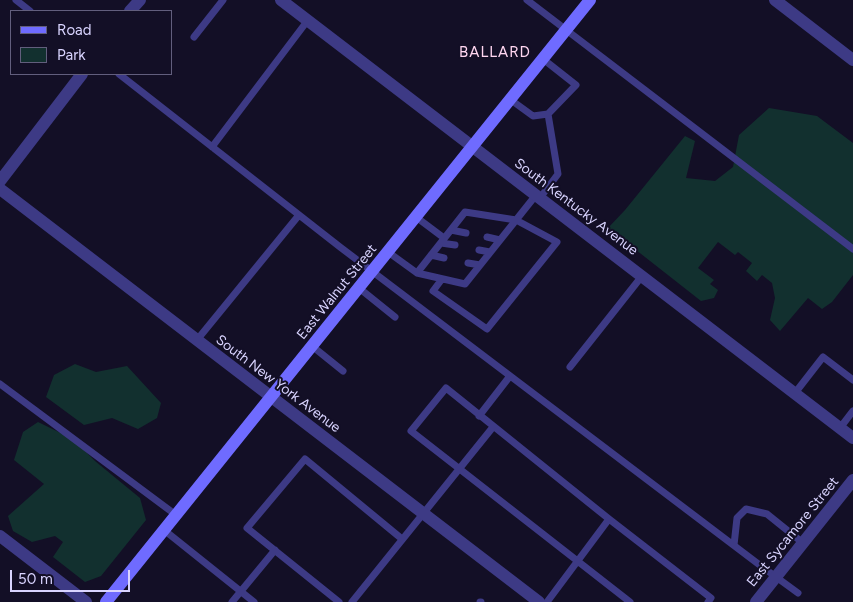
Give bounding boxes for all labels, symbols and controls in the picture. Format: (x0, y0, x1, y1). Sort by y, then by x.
legend (10, 10, 172, 75)
text: Road (57, 21, 92, 39)
district label: BALLARD (458, 44, 532, 62)
text: Park (57, 46, 86, 64)
street label: South Kentucky Avenue (511, 155, 641, 259)
street label: East Walnut Street (294, 241, 380, 343)
street label: South New York Avenue (212, 332, 344, 436)
street label: East Sycamore Street (744, 474, 842, 590)
scale bar (12, 560, 132, 592)
text: 50 m (18, 570, 53, 588)

